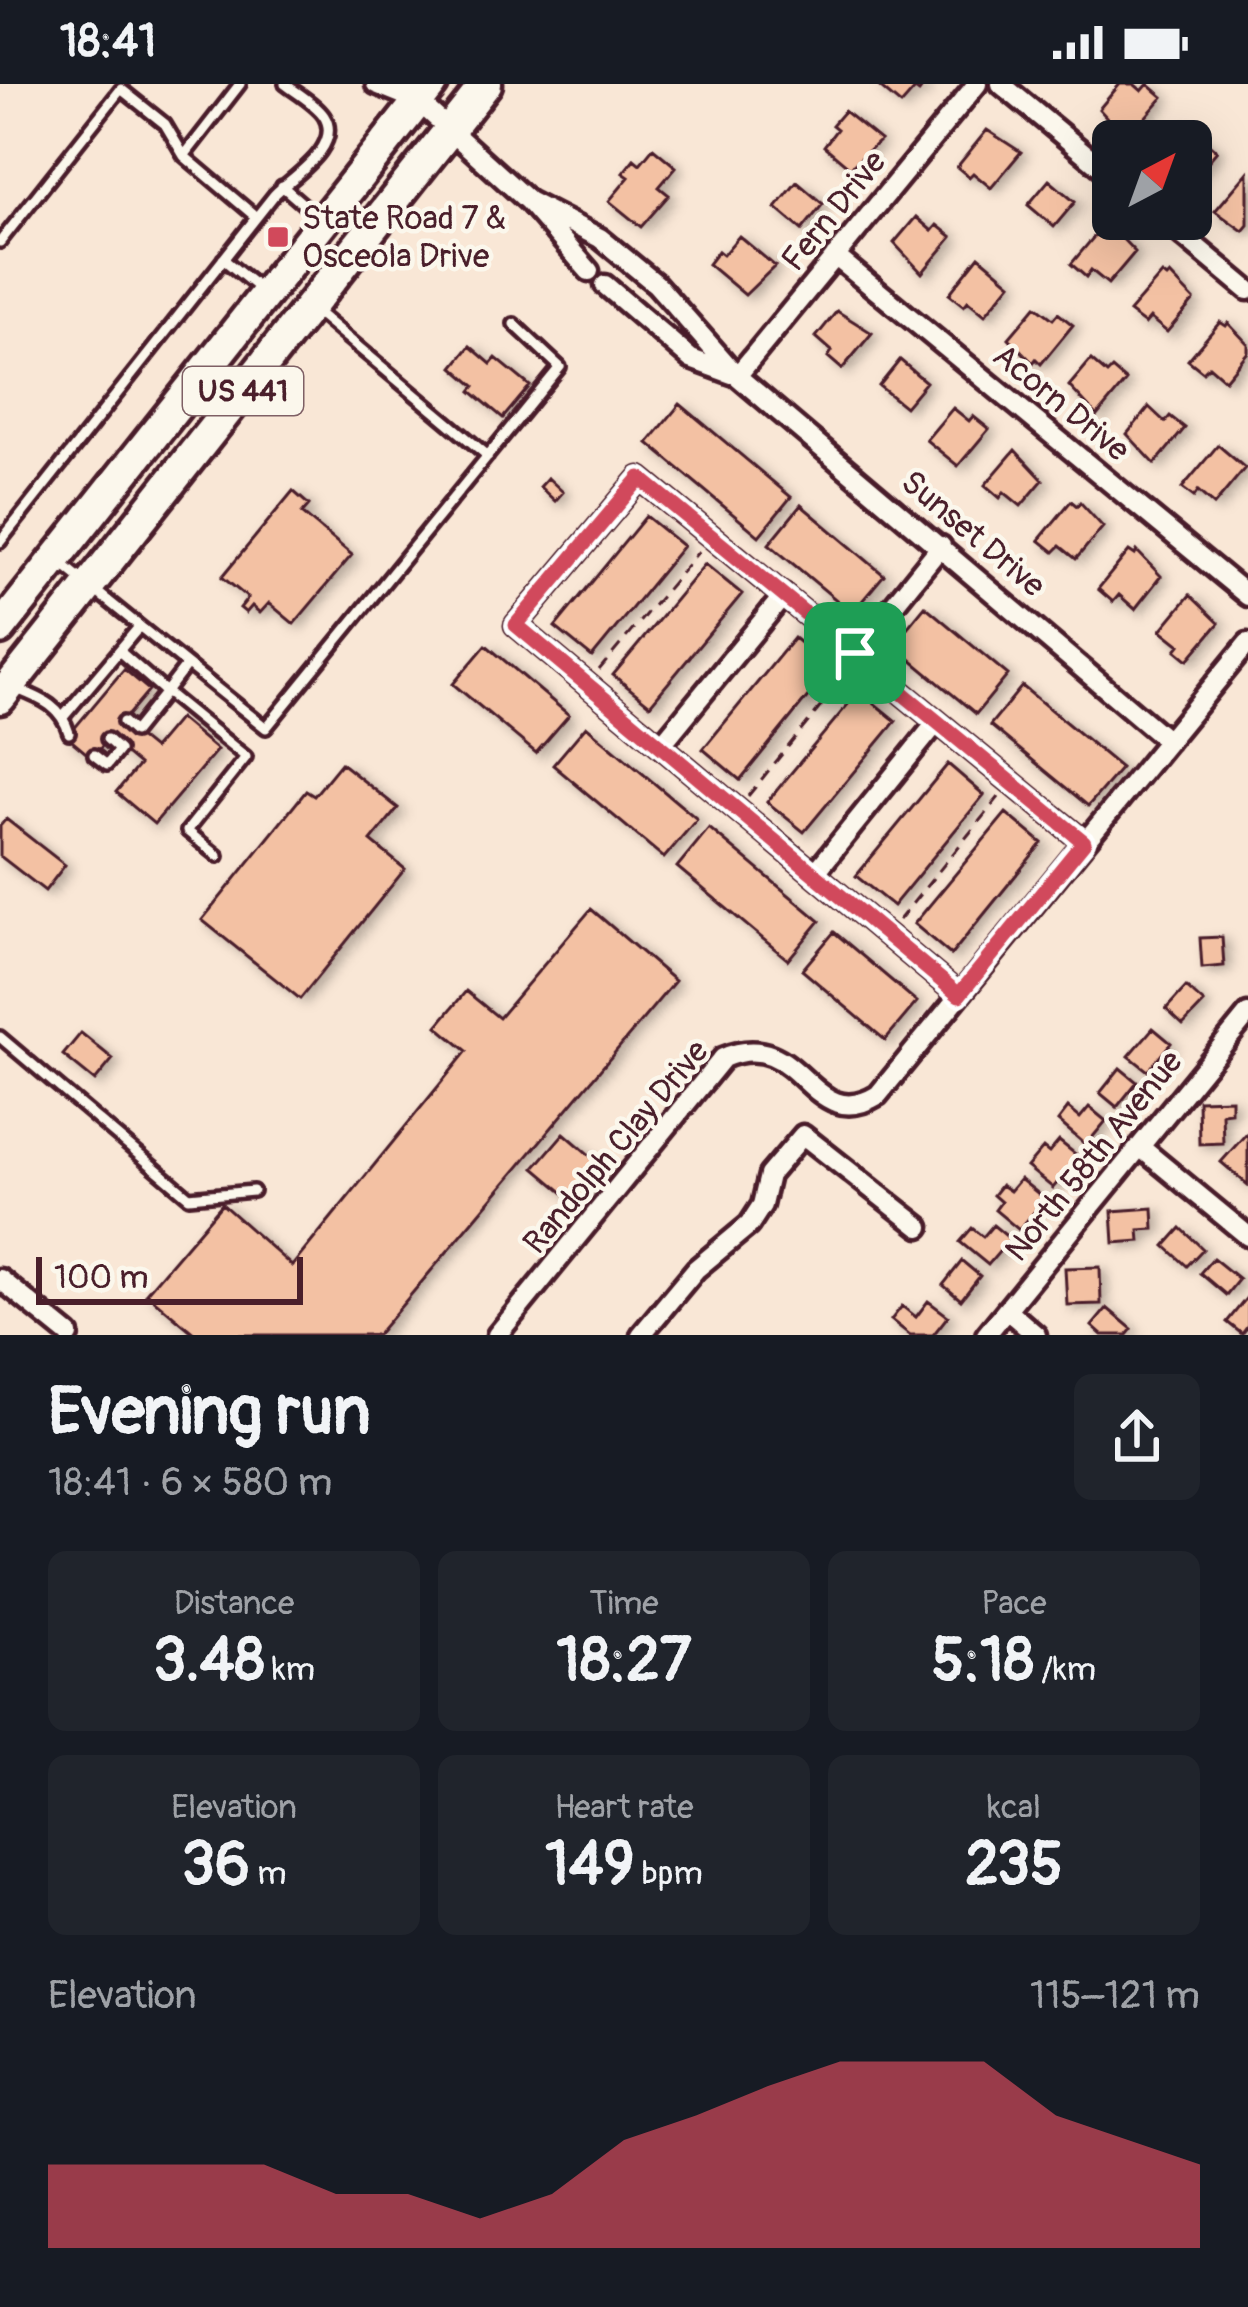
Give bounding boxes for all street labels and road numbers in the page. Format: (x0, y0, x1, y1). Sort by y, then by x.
street label: Fern Drive (773, 142, 895, 280)
street label: Acorn Drive (984, 335, 1138, 471)
road number: US 441 (183, 367, 303, 415)
street label: Sunset Drive (892, 462, 1054, 606)
street label: Randolph Clay Drive (515, 1032, 717, 1262)
street label: North 58th Avenue (996, 1042, 1192, 1270)

